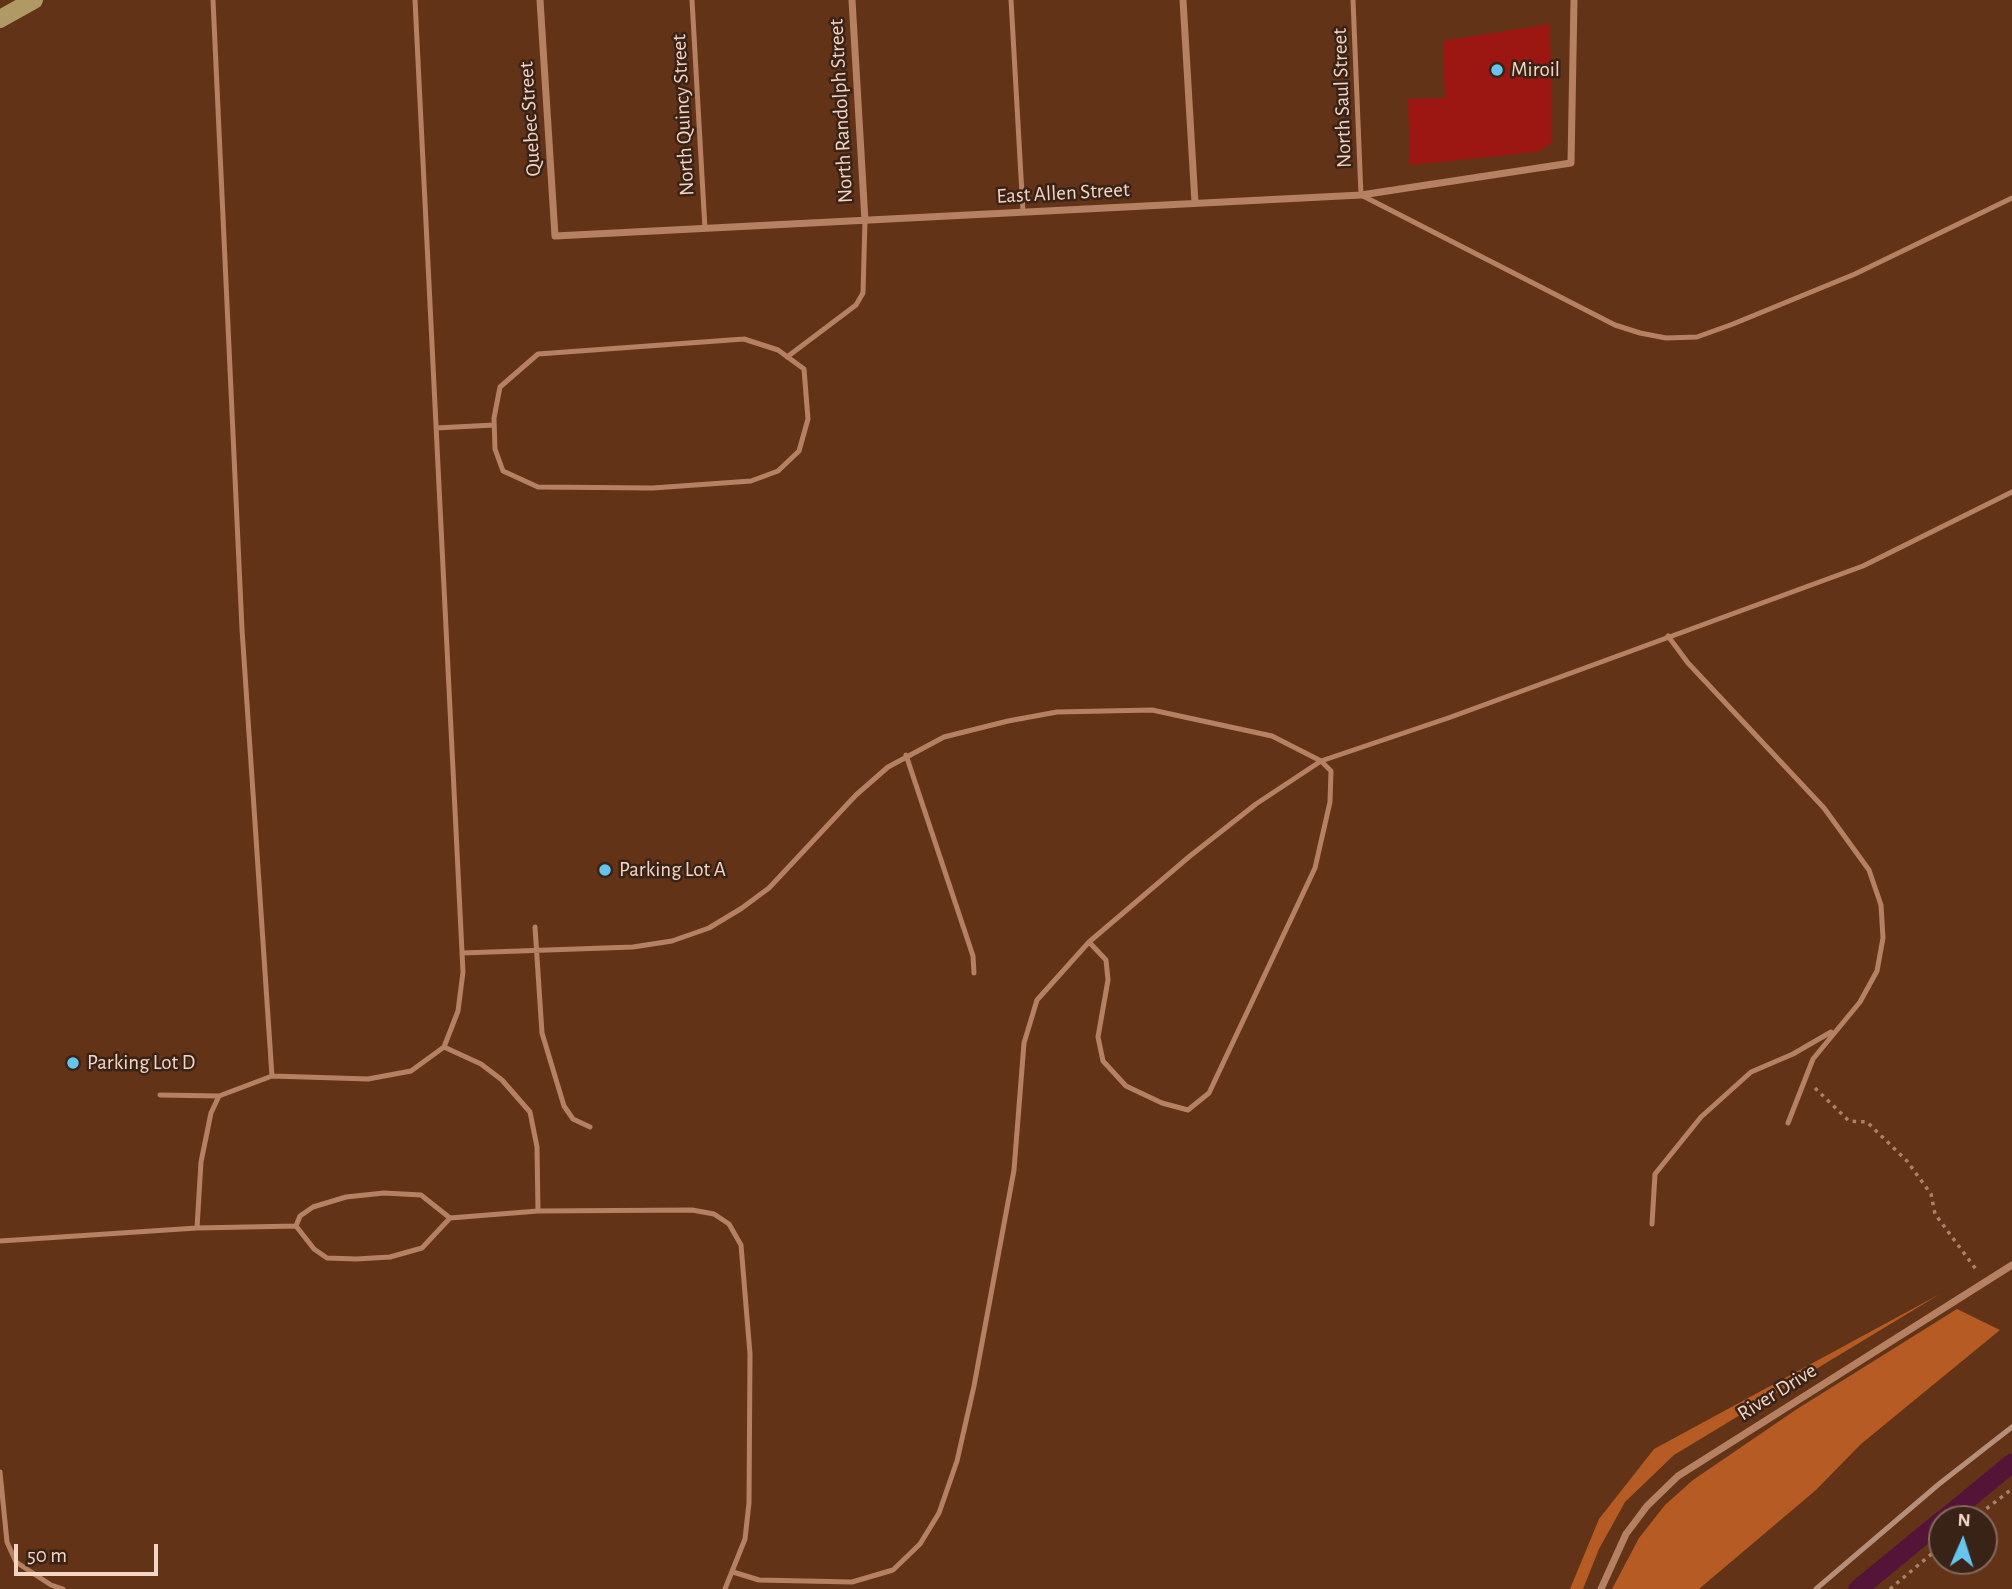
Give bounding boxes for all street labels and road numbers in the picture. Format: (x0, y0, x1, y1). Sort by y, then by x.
street label: North Randolph Street (824, 18, 858, 204)
street label: North Saul Street (1327, 28, 1357, 168)
street label: North Quincy Street (666, 34, 700, 196)
street label: Quebec Street (513, 61, 547, 177)
street label: East Allen Street (996, 177, 1130, 209)
street label: River Drive (1733, 1358, 1821, 1426)

